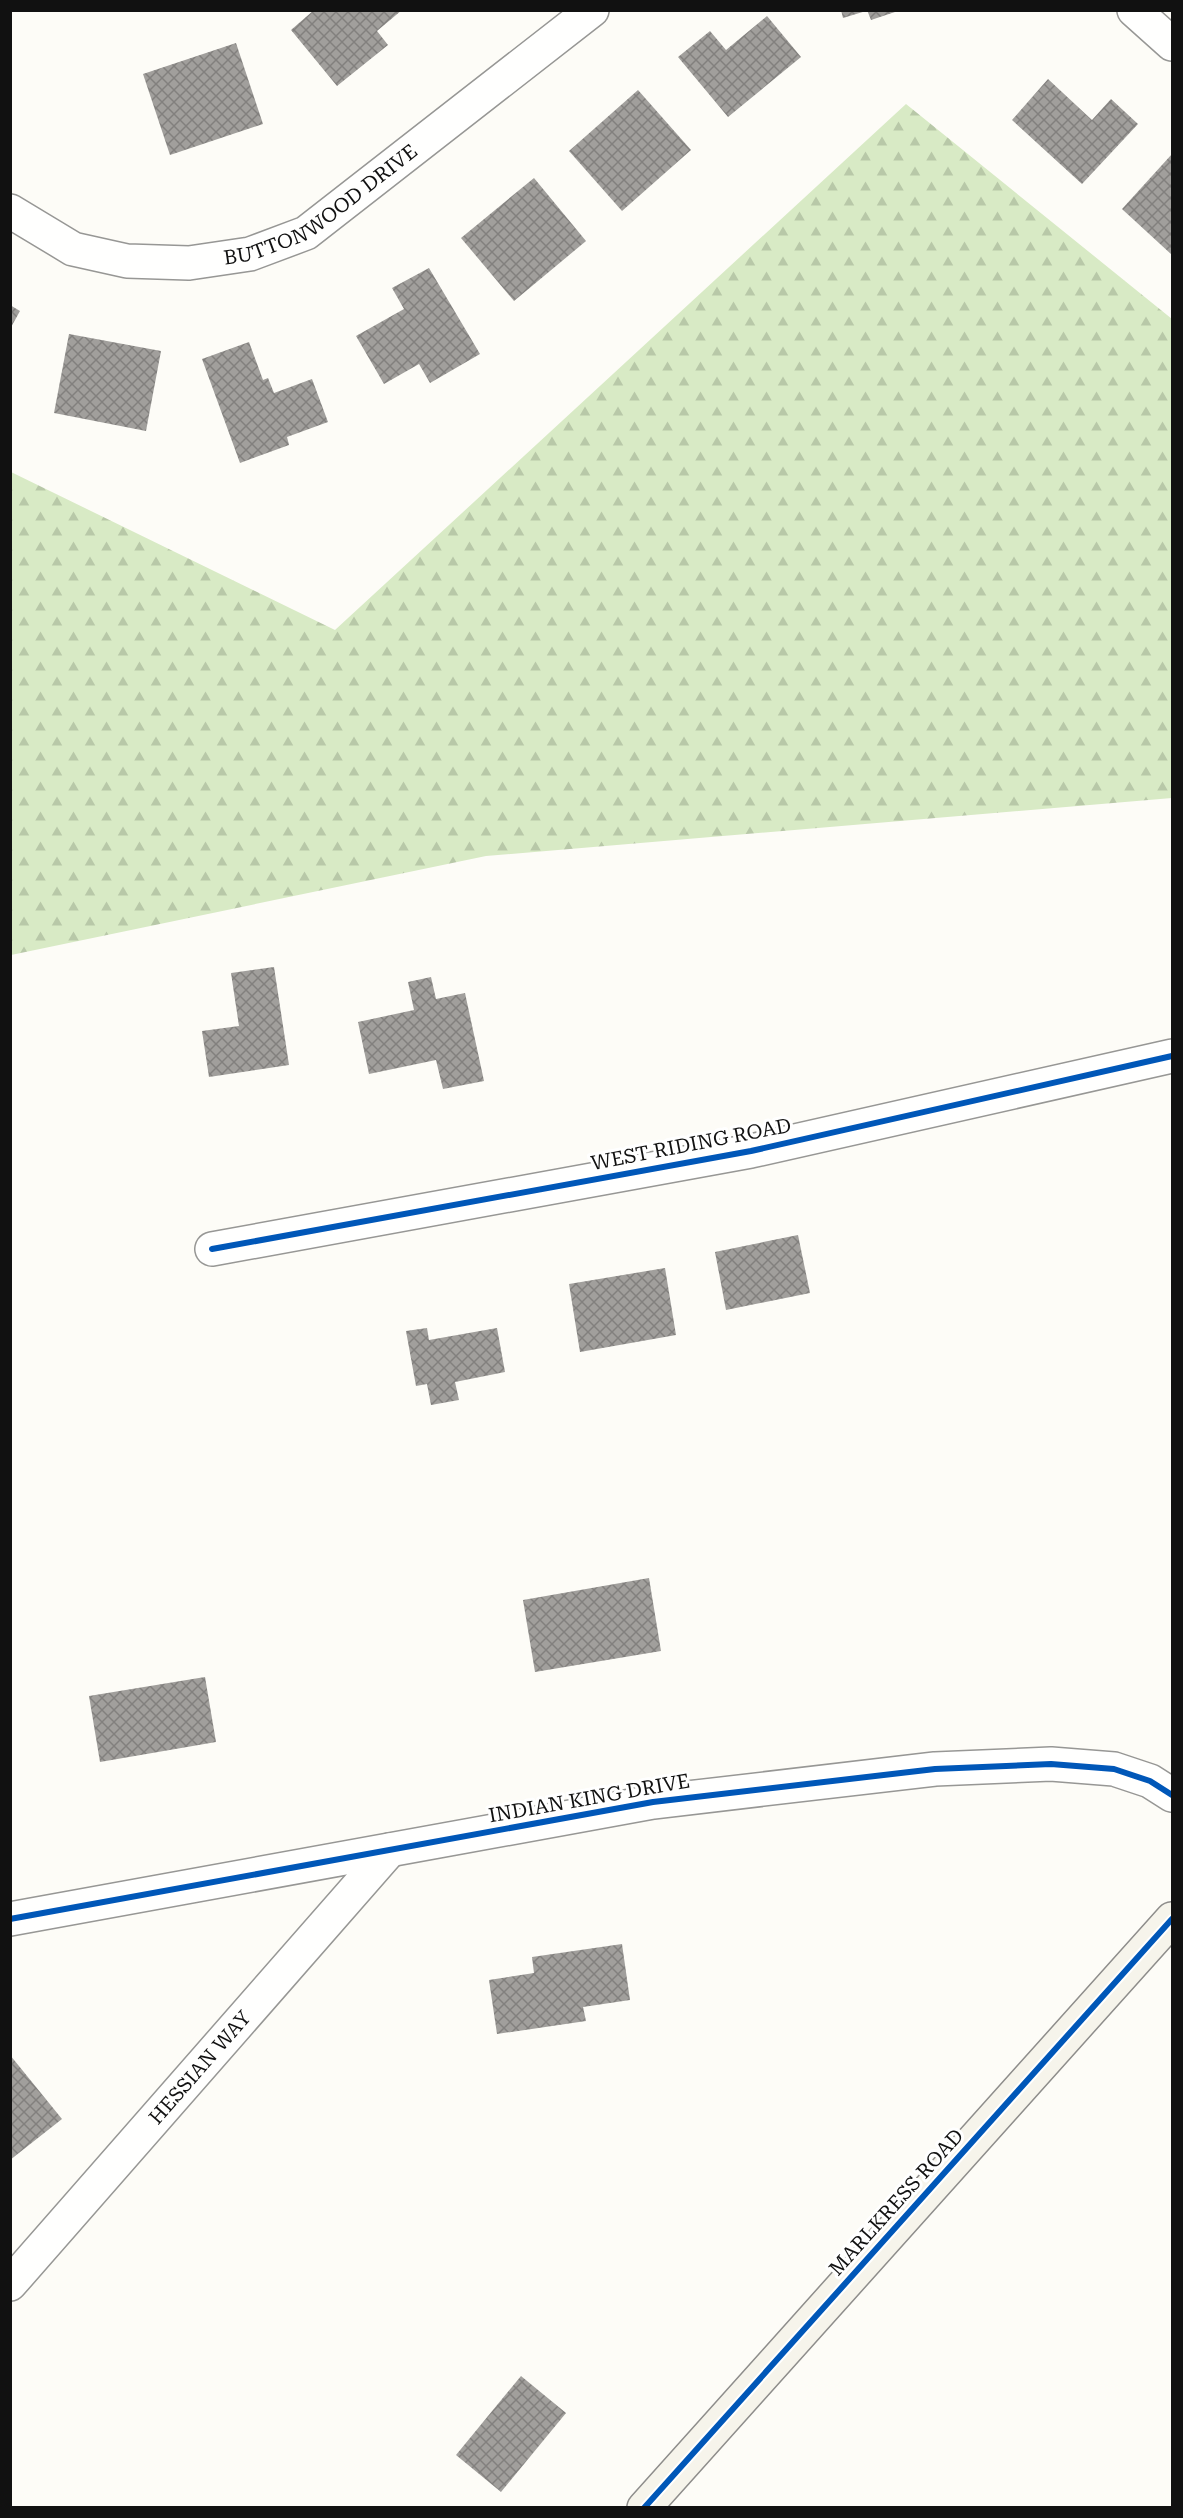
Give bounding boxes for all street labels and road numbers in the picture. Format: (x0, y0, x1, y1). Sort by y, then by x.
street label: BUTTONWOOD DRIVE (222, 139, 422, 270)
street label: WEST RIDING ROAD (589, 1113, 793, 1175)
street label: INDIAN KING DRIVE (487, 1768, 691, 1828)
street label: HESSIAN WAY (144, 2005, 256, 2129)
street label: MARLKRESS ROAD (824, 2124, 968, 2280)

